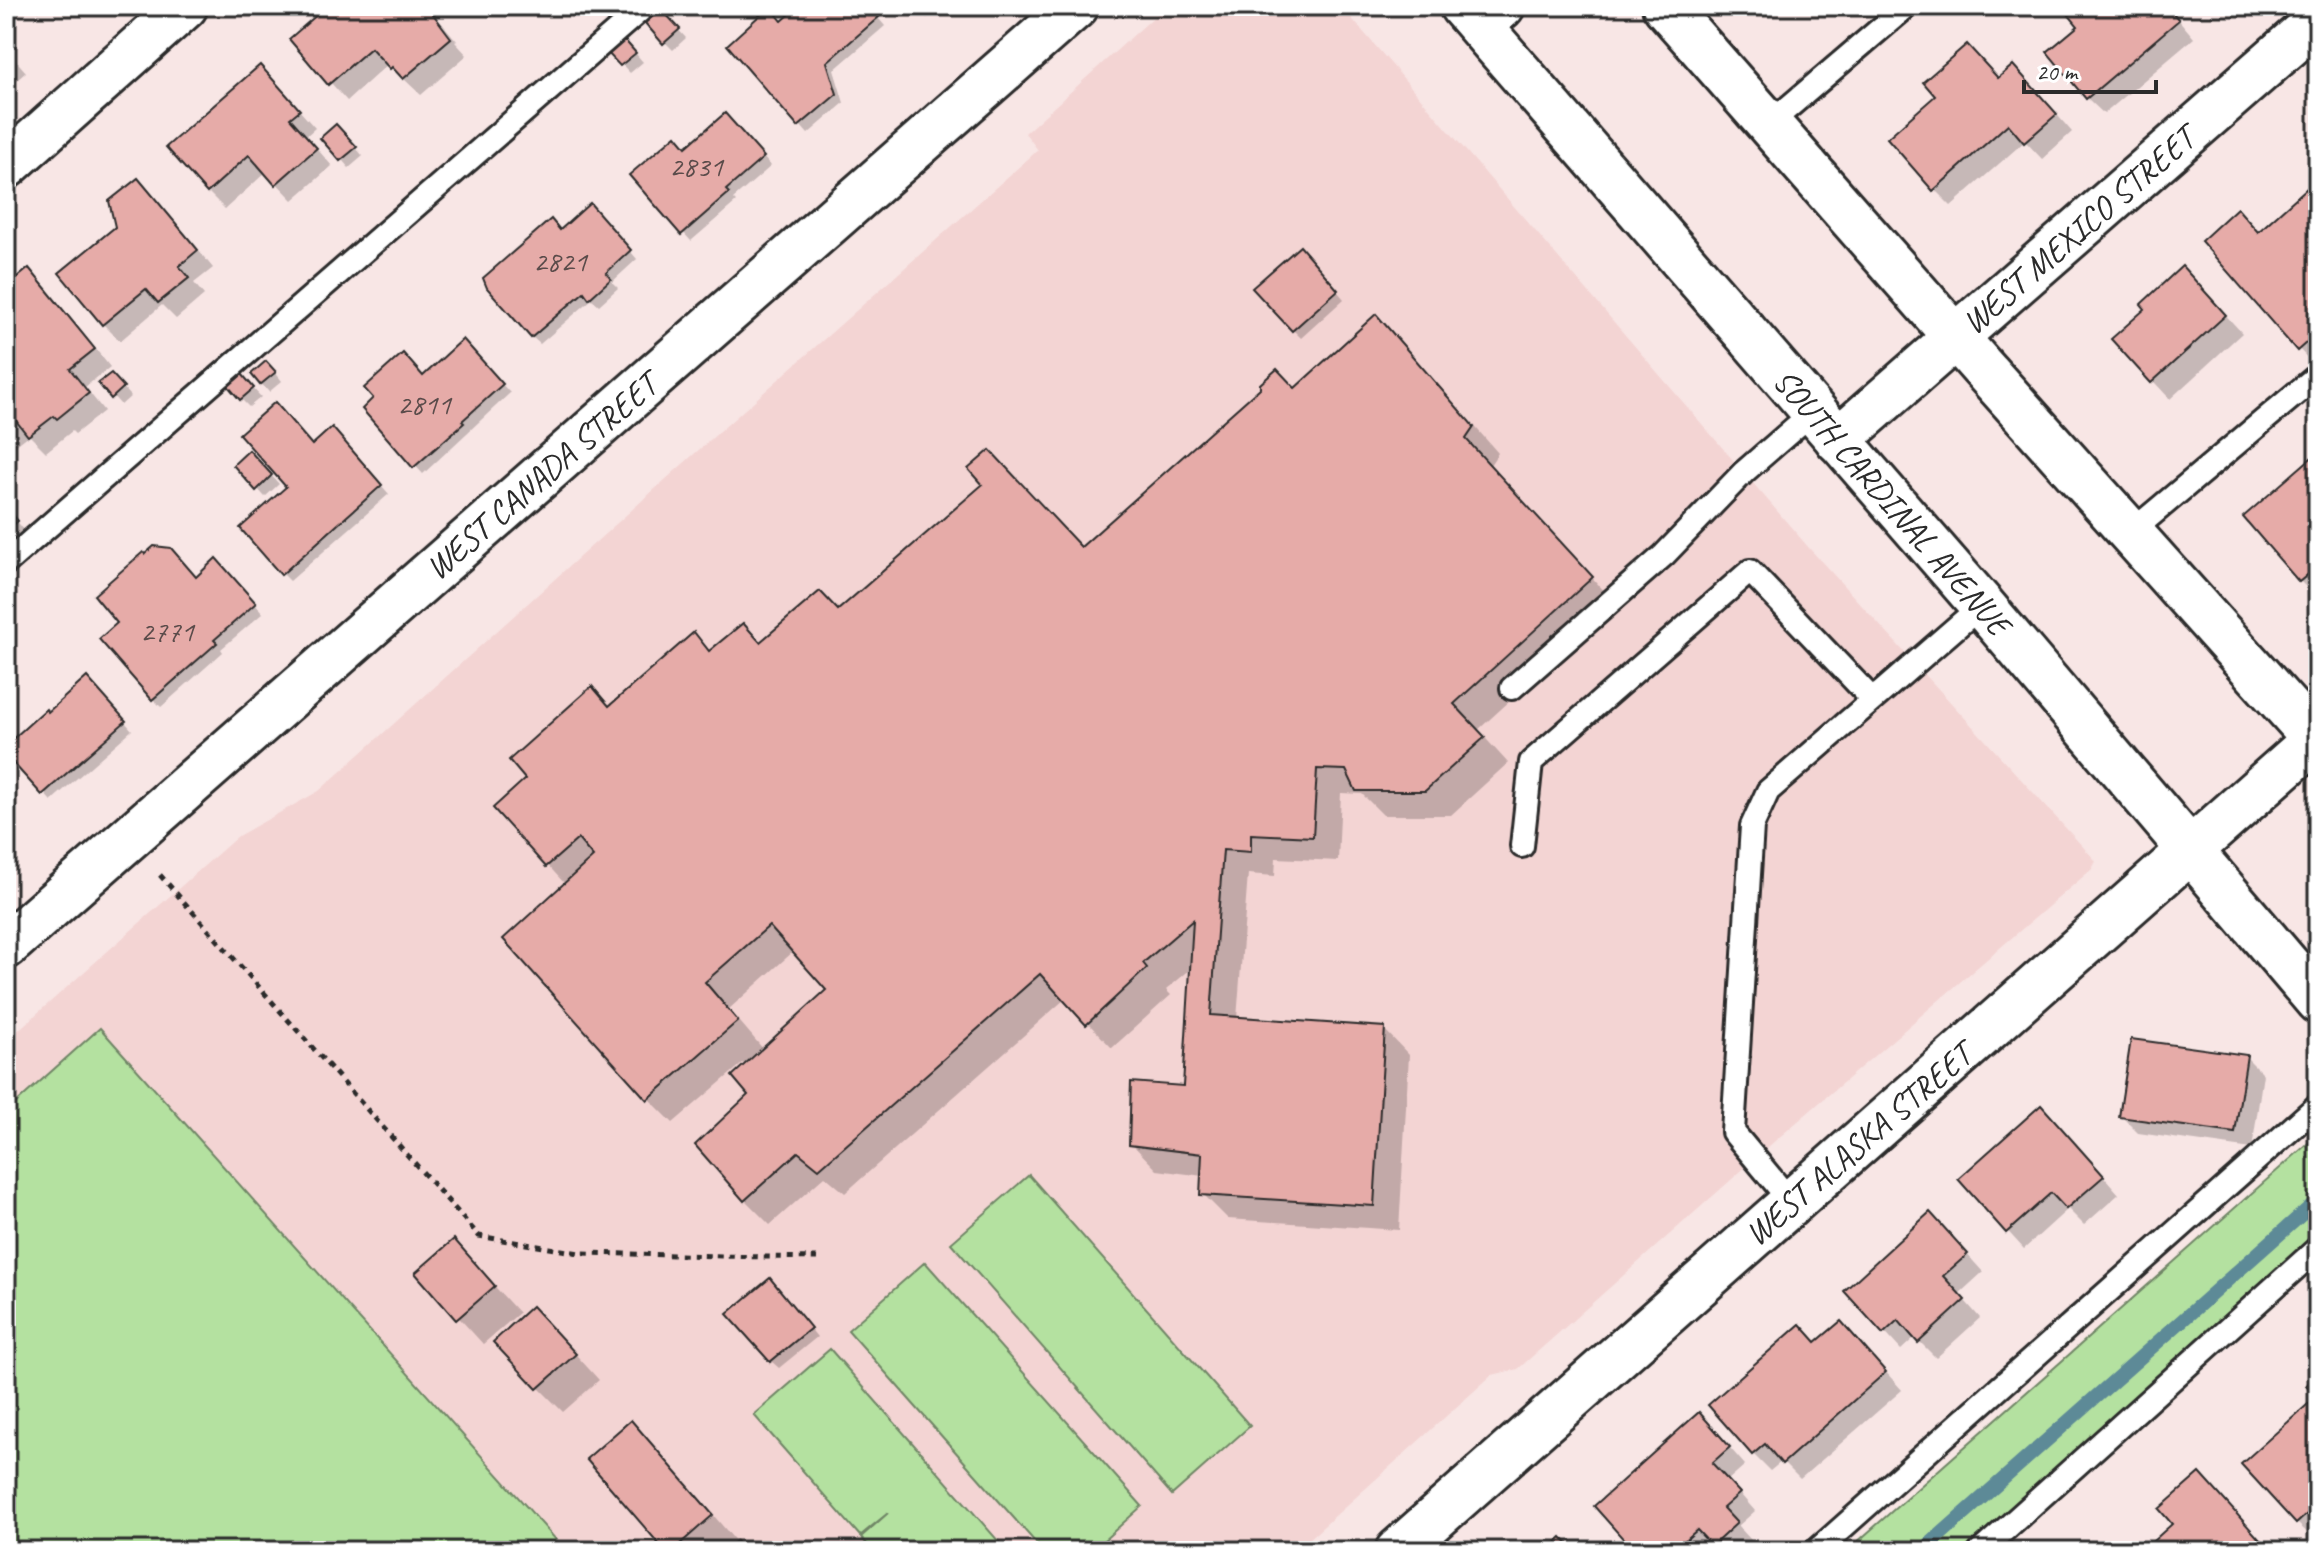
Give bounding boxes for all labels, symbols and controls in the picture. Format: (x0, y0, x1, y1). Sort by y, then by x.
scale bar (2024, 44, 2156, 94)
text: 20 m (2036, 57, 2079, 87)
street label: WEST MEXICO STREET (1952, 113, 2208, 343)
house number: 2831 (669, 147, 724, 185)
house number: 2821 (533, 242, 588, 280)
street label: WEST CANADA STREET (416, 359, 671, 589)
street label: SOUTH CARDINAL AVENUE (1764, 359, 2023, 648)
house number: 2811 (397, 385, 452, 423)
house number: 2771 (140, 612, 195, 650)
street label: WEST ALASKA STREET (1735, 1029, 1985, 1255)

